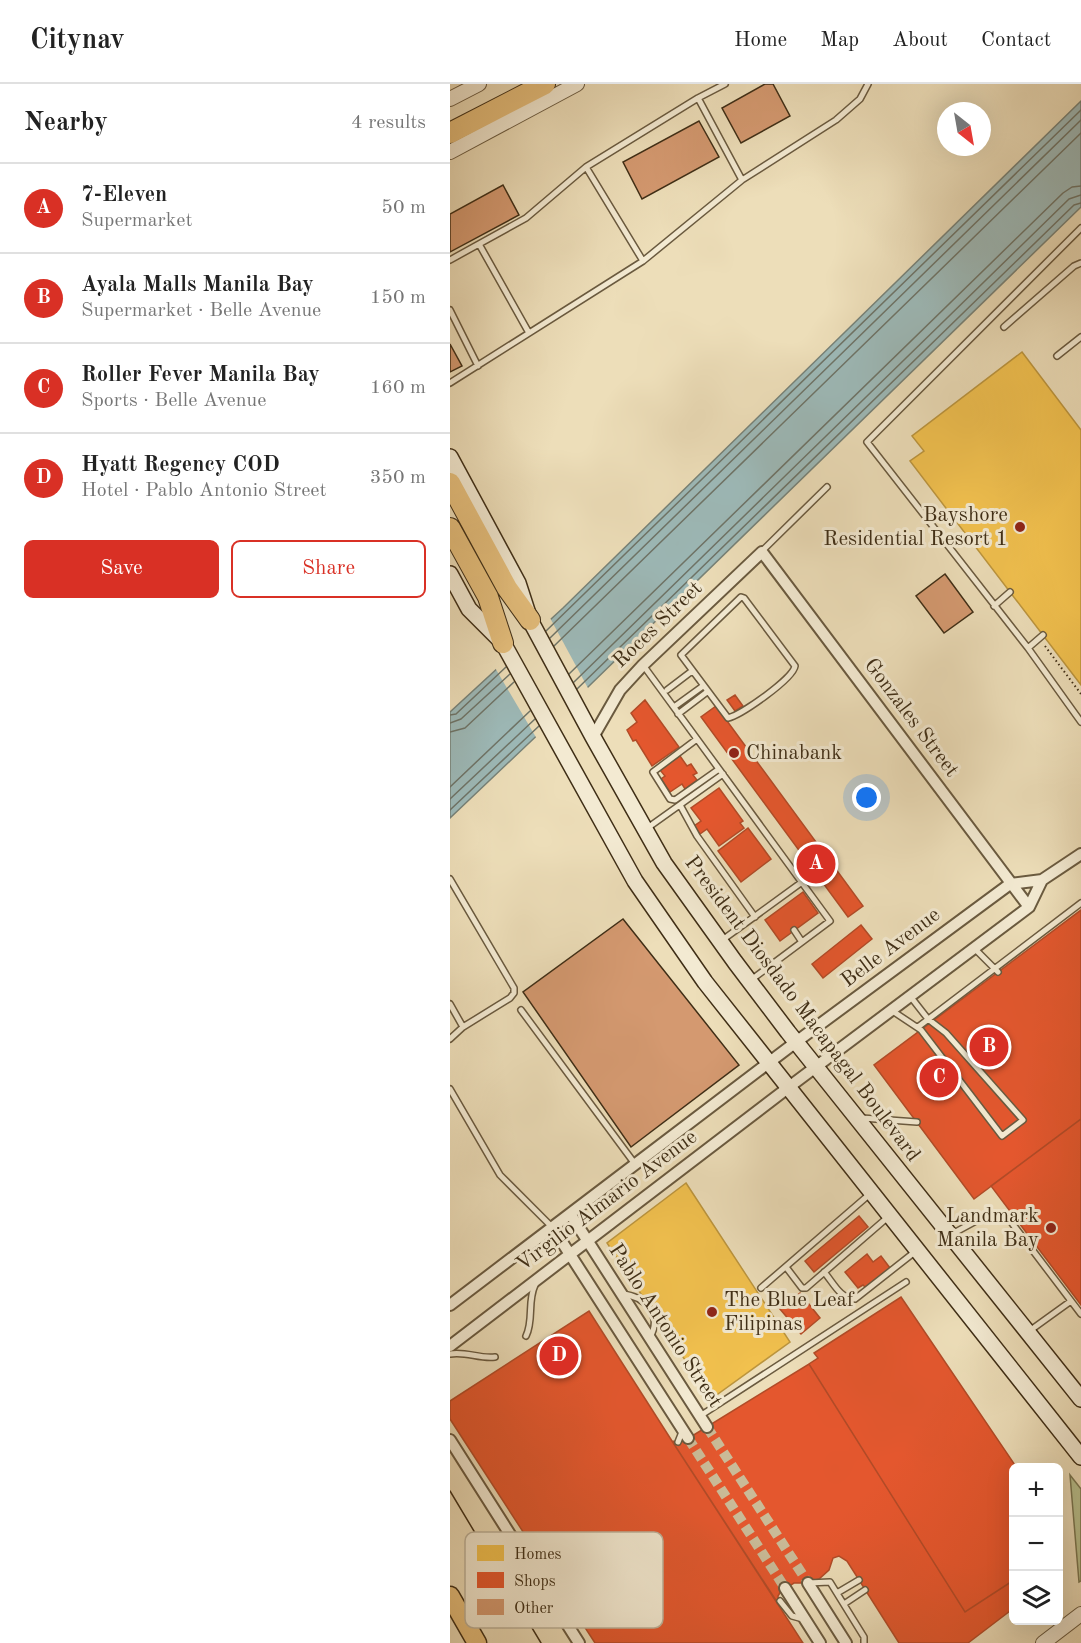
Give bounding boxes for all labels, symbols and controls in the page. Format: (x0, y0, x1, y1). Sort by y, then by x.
text: Citynav (30, 27, 125, 55)
text: Home (734, 30, 787, 51)
text: Map (820, 30, 859, 51)
text: About (892, 30, 948, 51)
text: Contact (981, 30, 1051, 51)
north arrow (937, 102, 991, 156)
text: Nearby (24, 110, 108, 136)
text: 4 results (351, 113, 426, 133)
text: 7-Eleven (81, 184, 167, 206)
text: A (36, 198, 51, 218)
text: 50 m (381, 198, 426, 218)
text: Supermarket (81, 211, 192, 231)
text: Ayala Malls Manila Bay (81, 274, 314, 296)
text: B (36, 288, 51, 308)
text: 150 m (370, 288, 426, 308)
text: Supermarket · Belle Avenue (81, 301, 321, 321)
text: Roller Fever Manila Bay (81, 364, 320, 386)
text: C (37, 378, 50, 398)
text: 160 m (370, 378, 426, 398)
text: Sports · Belle Avenue (81, 391, 266, 411)
text: Hyatt Regency COD (81, 454, 280, 476)
text: D (36, 468, 51, 488)
text: 350 m (370, 468, 426, 488)
text: Hotel · Pablo Antonio Street (81, 481, 327, 501)
place label: Bayshore Residential Resort 1 (823, 505, 1008, 550)
marker: Bayshore Residential Resort 1 (1013, 520, 1027, 534)
button: Save (24, 540, 219, 598)
button: Share (231, 540, 426, 598)
street label: Roces Street (609, 578, 707, 672)
street label: Gonzales Street (860, 655, 962, 781)
place label: Chinabank (746, 743, 842, 764)
marker: Chinabank (727, 746, 741, 760)
your location (852, 783, 881, 812)
pin: A (796, 842, 836, 886)
street label: President Diosdado Macapagal Boulevard (680, 852, 924, 1166)
street label: Belle Avenue (838, 904, 944, 992)
pin: B (970, 1024, 1008, 1070)
pin: C (920, 1056, 958, 1100)
street label: Virgilio Almario Avenue (513, 1126, 701, 1276)
place label: Landmark Manila Bay (936, 1206, 1039, 1251)
marker: Landmark Manila Bay (1044, 1221, 1058, 1235)
street label: Pablo Antonio Street (604, 1240, 726, 1412)
place label: The Blue Leaf Filipinas (724, 1290, 855, 1335)
marker: The Blue Leaf Filipinas (705, 1305, 719, 1319)
pin: D (540, 1334, 578, 1378)
map controls (1009, 1463, 1063, 1625)
button: + (1009, 1463, 1063, 1517)
button: − (1009, 1517, 1063, 1571)
legend (465, 1532, 663, 1628)
text: Homes (514, 1547, 562, 1563)
button: layers (1009, 1571, 1063, 1625)
text: Shops (514, 1574, 556, 1590)
text: Other (514, 1601, 554, 1617)

